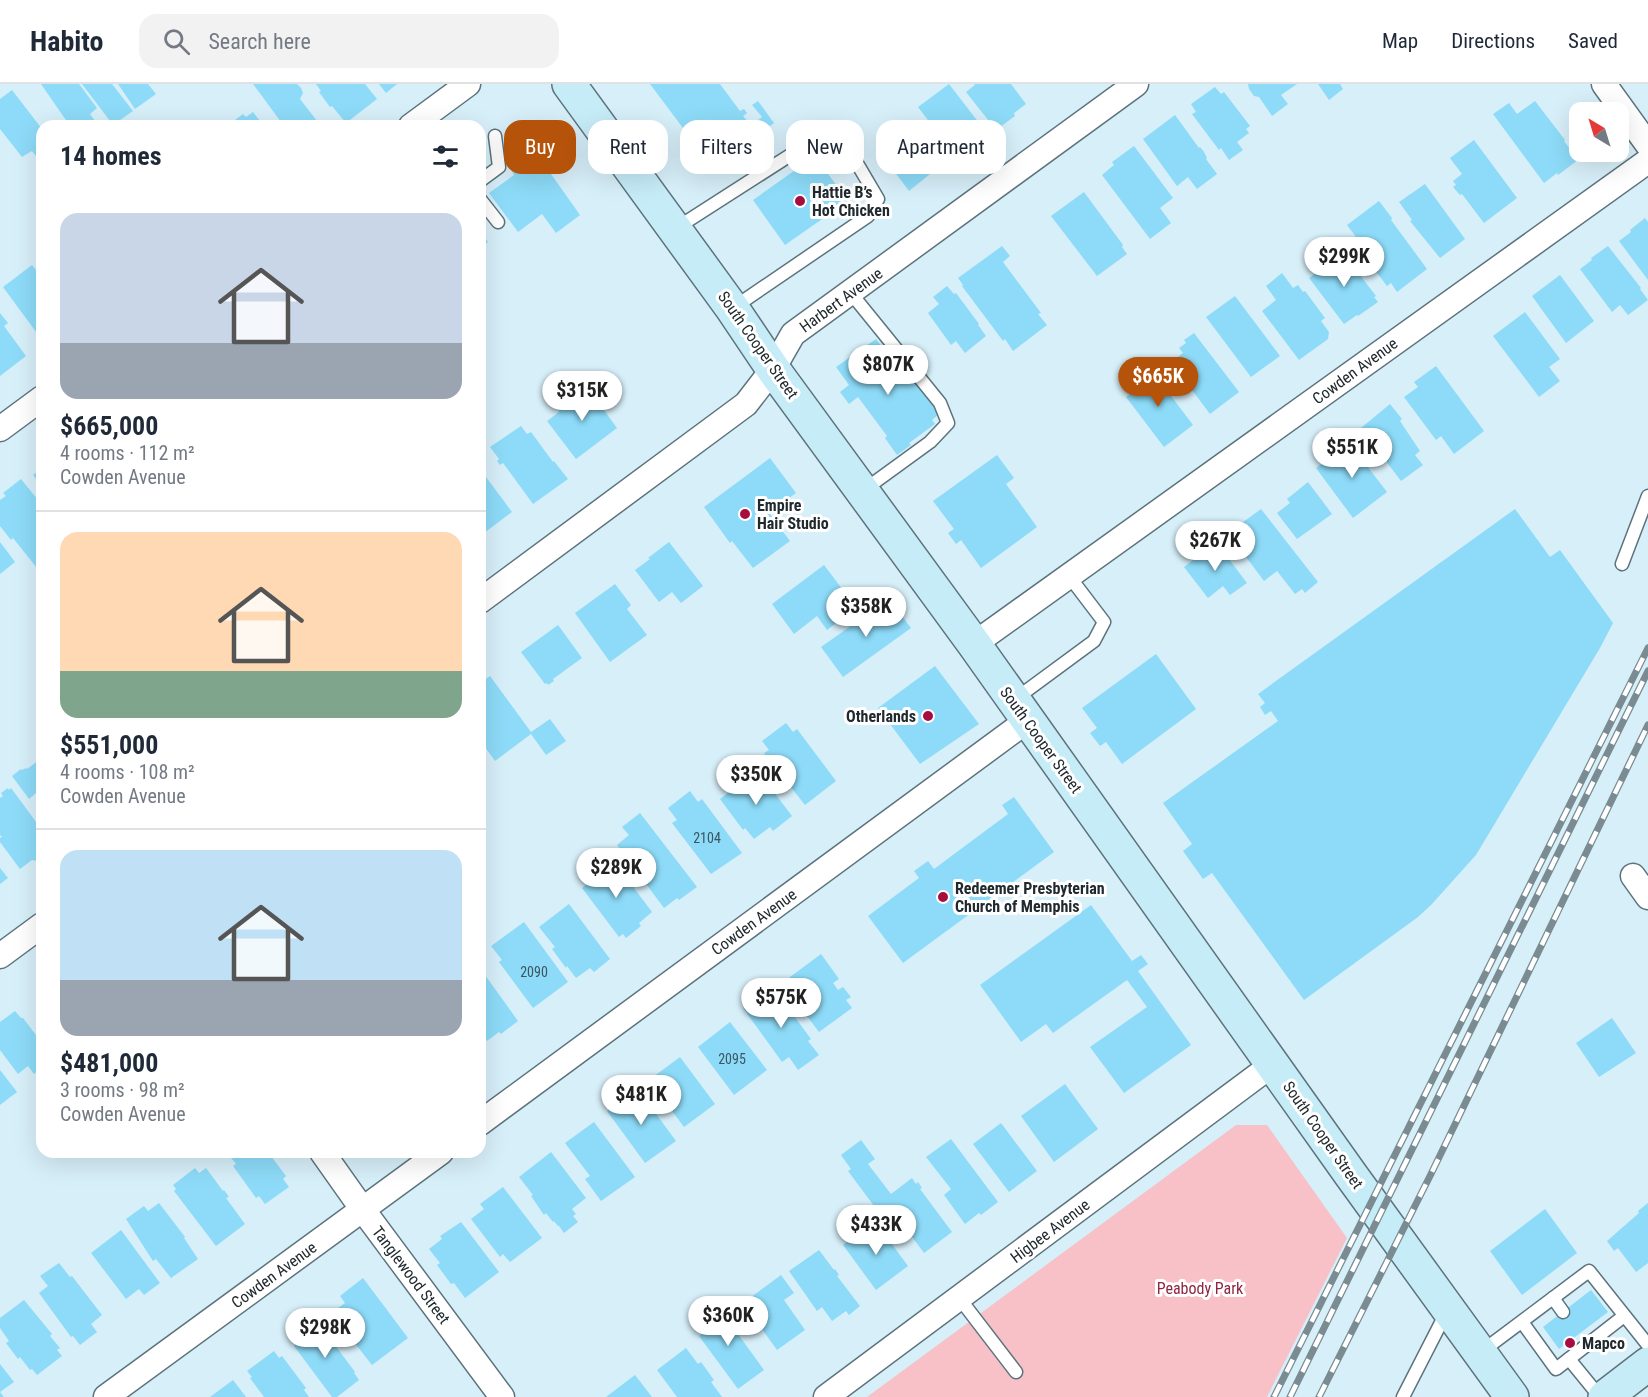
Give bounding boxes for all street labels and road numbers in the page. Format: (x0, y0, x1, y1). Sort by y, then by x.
street label: Harbert Avenue (796, 264, 886, 336)
street label: South Cooper Street (714, 288, 802, 403)
street label: Cowden Avenue (1309, 334, 1401, 408)
street label: South Cooper Street (996, 683, 1086, 797)
street label: Cowden Avenue (708, 885, 800, 959)
street label: South Cooper Street (1279, 1078, 1367, 1193)
street label: Higbee Avenue (1007, 1195, 1093, 1267)
street label: Tanglewood Street (368, 1222, 454, 1328)
street label: Cowden Avenue (228, 1238, 320, 1312)

